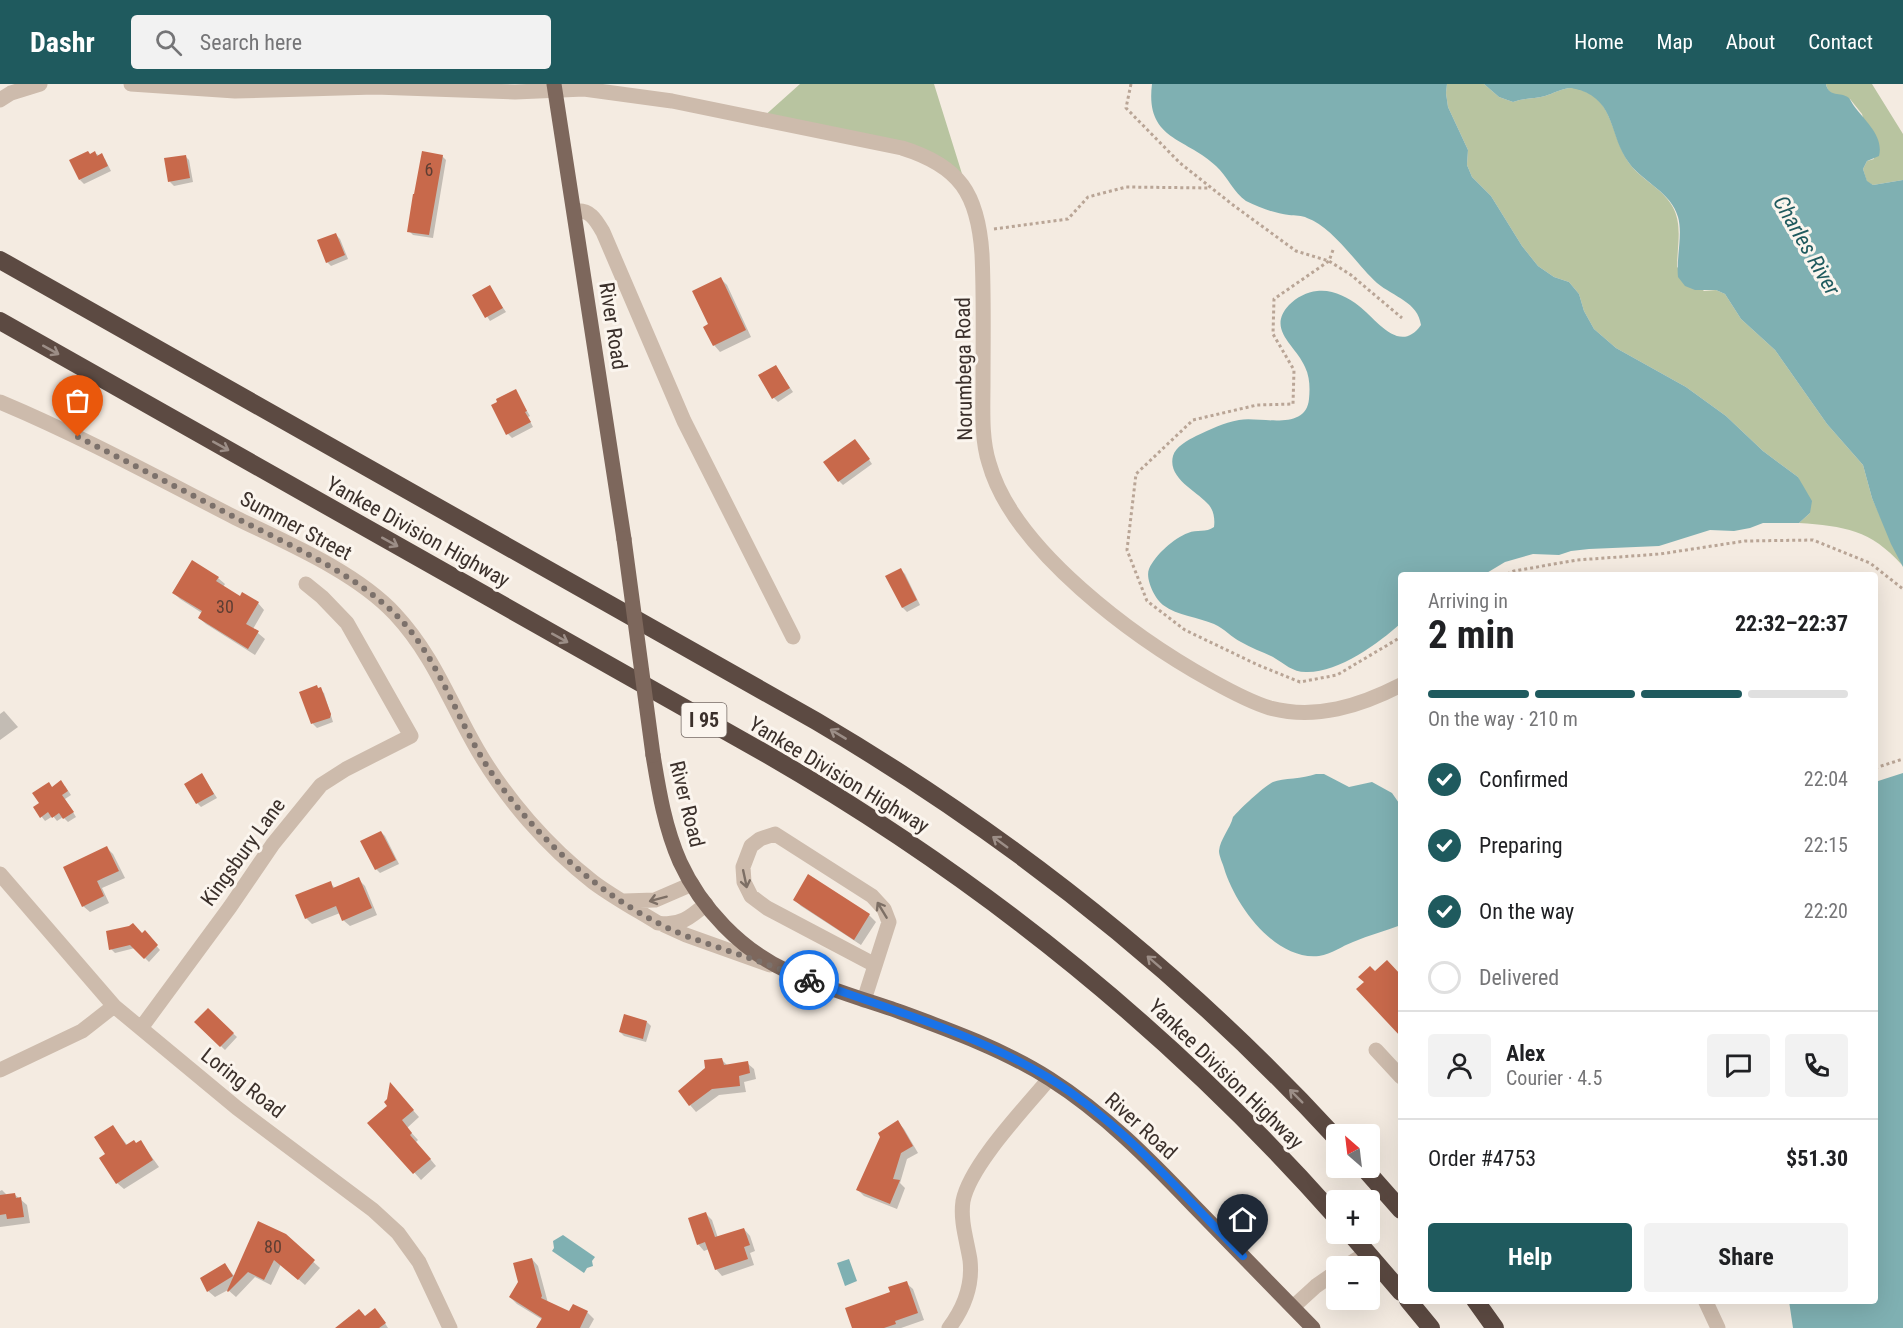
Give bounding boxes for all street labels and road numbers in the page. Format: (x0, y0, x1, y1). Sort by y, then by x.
street label: River Road (594, 281, 632, 371)
street label: Norumbega Road (951, 297, 977, 441)
street label: Yankee Division Highway (322, 472, 514, 592)
street label: Summer Street (236, 487, 356, 565)
road number: I 95 (682, 703, 726, 737)
street label: Yankee Division Highway (745, 712, 933, 838)
street label: River Road (665, 758, 709, 850)
street label: Kingsbury Lane (196, 793, 290, 910)
street label: Yankee Division Highway (1144, 994, 1308, 1154)
street label: Loring Road (197, 1043, 289, 1123)
street label: River Road (1100, 1088, 1182, 1164)

